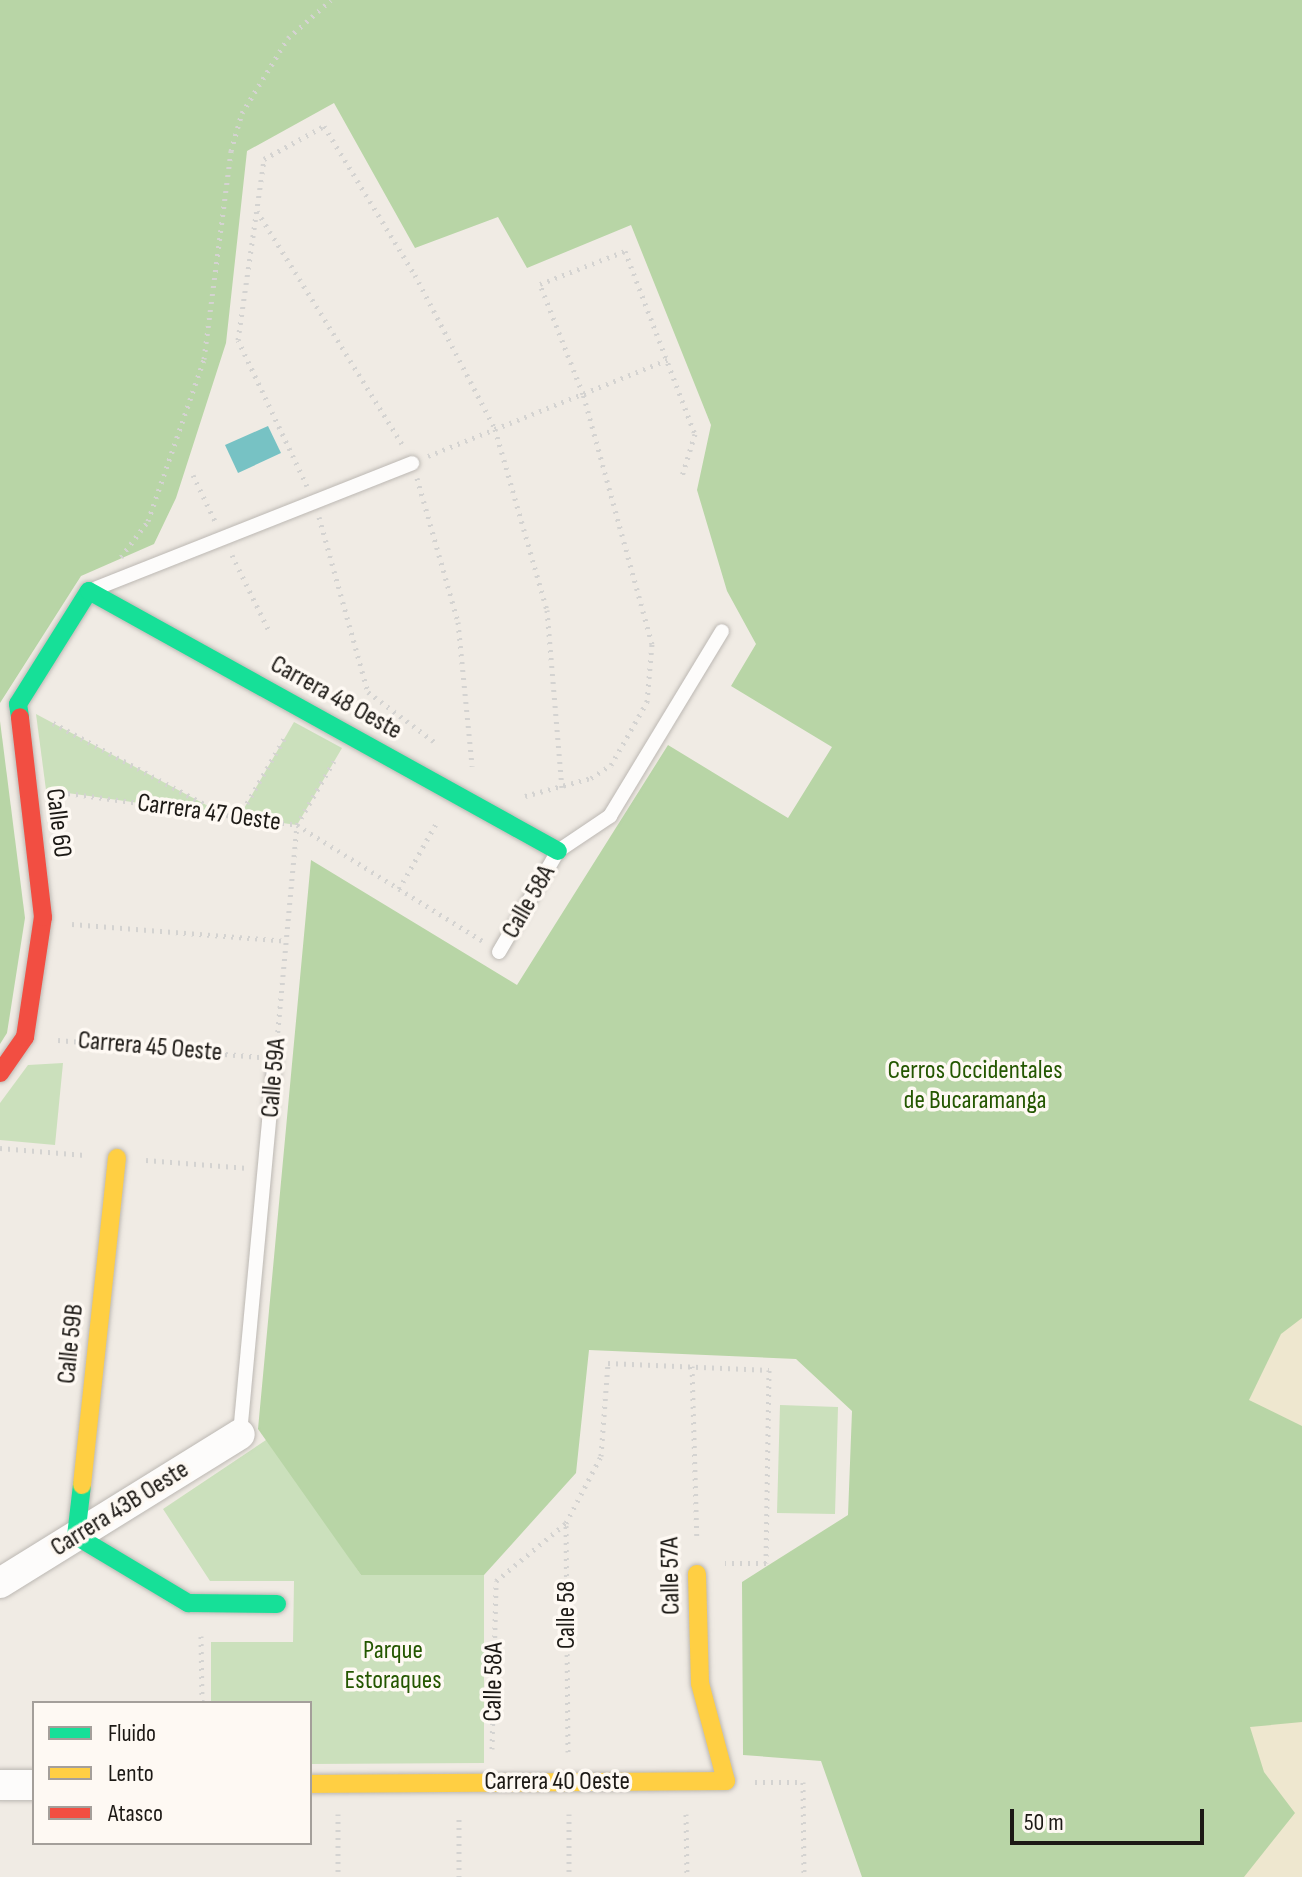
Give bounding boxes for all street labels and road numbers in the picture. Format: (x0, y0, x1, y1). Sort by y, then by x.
street label: Carrera 48 Oeste (265, 649, 407, 747)
street label: Calle 60 (38, 787, 78, 859)
street label: Carrera 47 Oeste (135, 788, 283, 838)
street label: Calle 58A (496, 860, 562, 944)
street label: Carrera 45 Oeste (77, 1025, 223, 1069)
street label: Calle 59A (255, 1037, 293, 1119)
street label: Calle 59B (51, 1303, 91, 1385)
street label: Carrera 43B Oeste (45, 1454, 195, 1564)
street label: Calle 57A (655, 1537, 687, 1615)
street label: Calle 58 (551, 1581, 583, 1649)
street label: Calle 58A (478, 1642, 510, 1722)
street label: Carrera 40 Oeste (484, 1766, 630, 1798)

